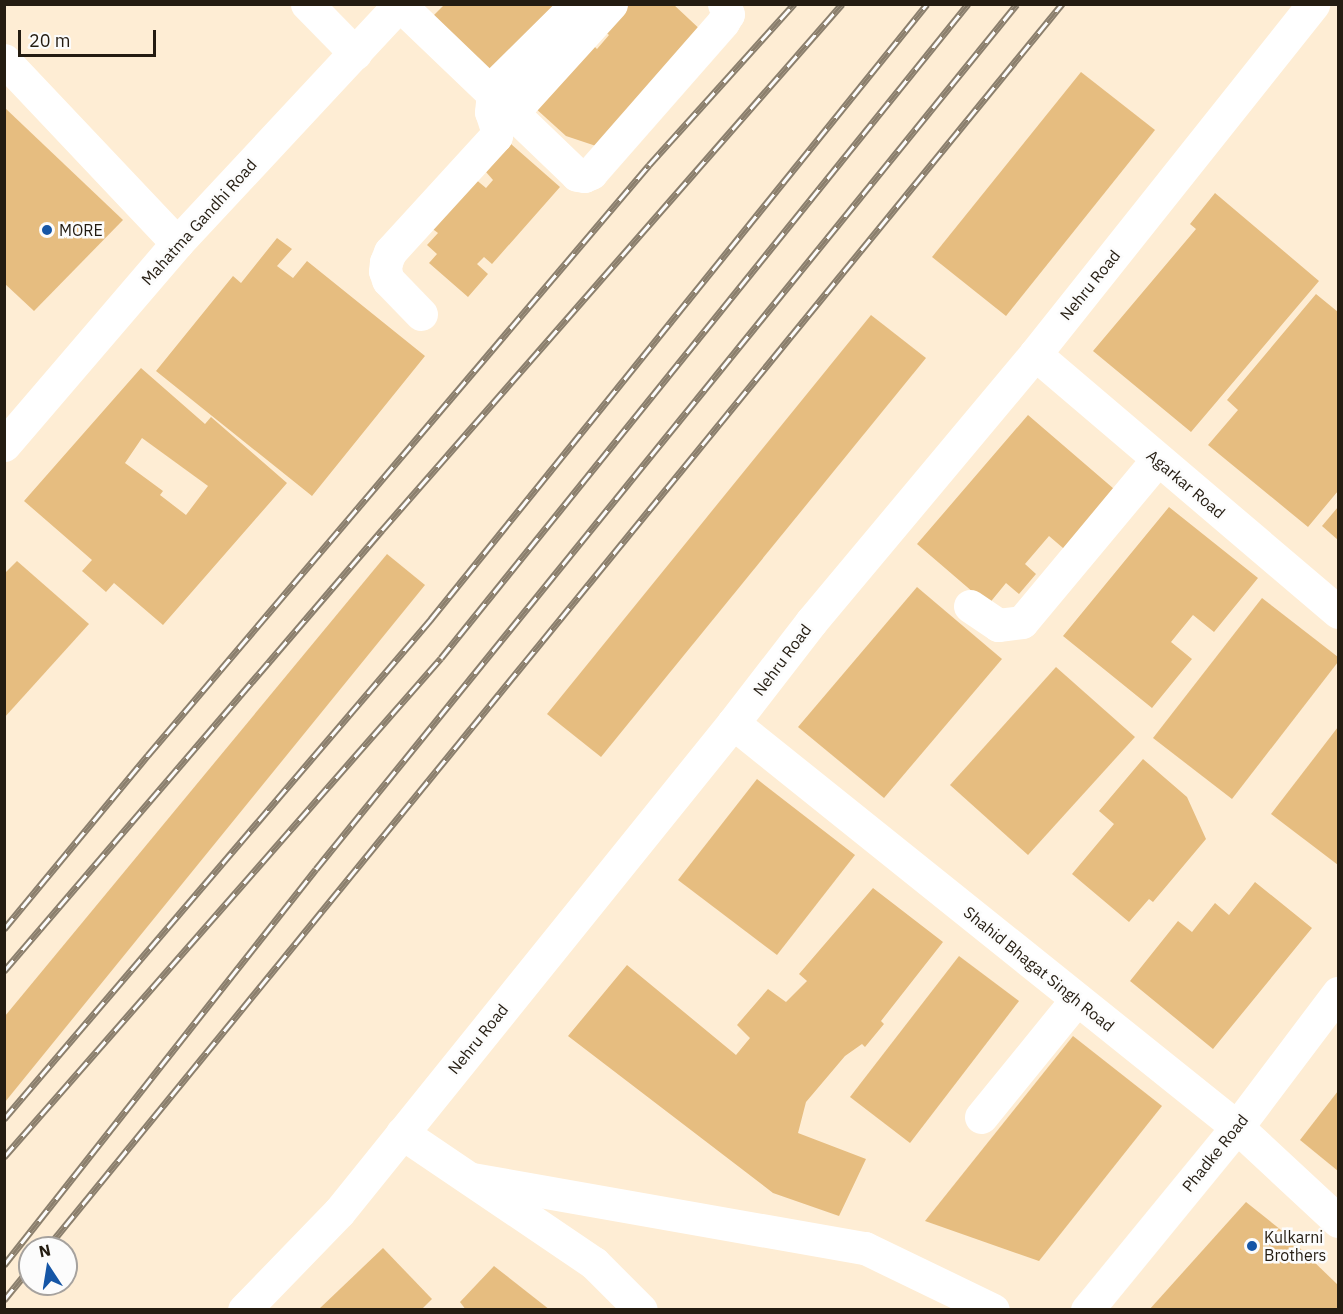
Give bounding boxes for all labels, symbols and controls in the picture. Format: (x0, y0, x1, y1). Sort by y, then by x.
scale bar (21, 18, 159, 56)
text: 20 m (29, 29, 71, 52)
street label: Mahatma Gandhi Road (137, 155, 261, 289)
place label: MORE (59, 220, 103, 240)
marker: MORE (40, 223, 54, 237)
street label: Nehru Road (1056, 246, 1124, 324)
street label: Agarkar Road (1143, 446, 1229, 522)
street label: Nehru Road (749, 620, 815, 700)
street label: Shahid Bhagat Singh Road (960, 902, 1118, 1036)
street label: Nehru Road (444, 1000, 512, 1078)
street label: Phadke Road (1178, 1110, 1252, 1196)
place label: Kulkarni Brothers (1264, 1227, 1326, 1265)
north arrow (18, 1236, 78, 1296)
text: N (37, 1239, 52, 1261)
marker: Kulkarni Brothers (1245, 1239, 1259, 1253)

